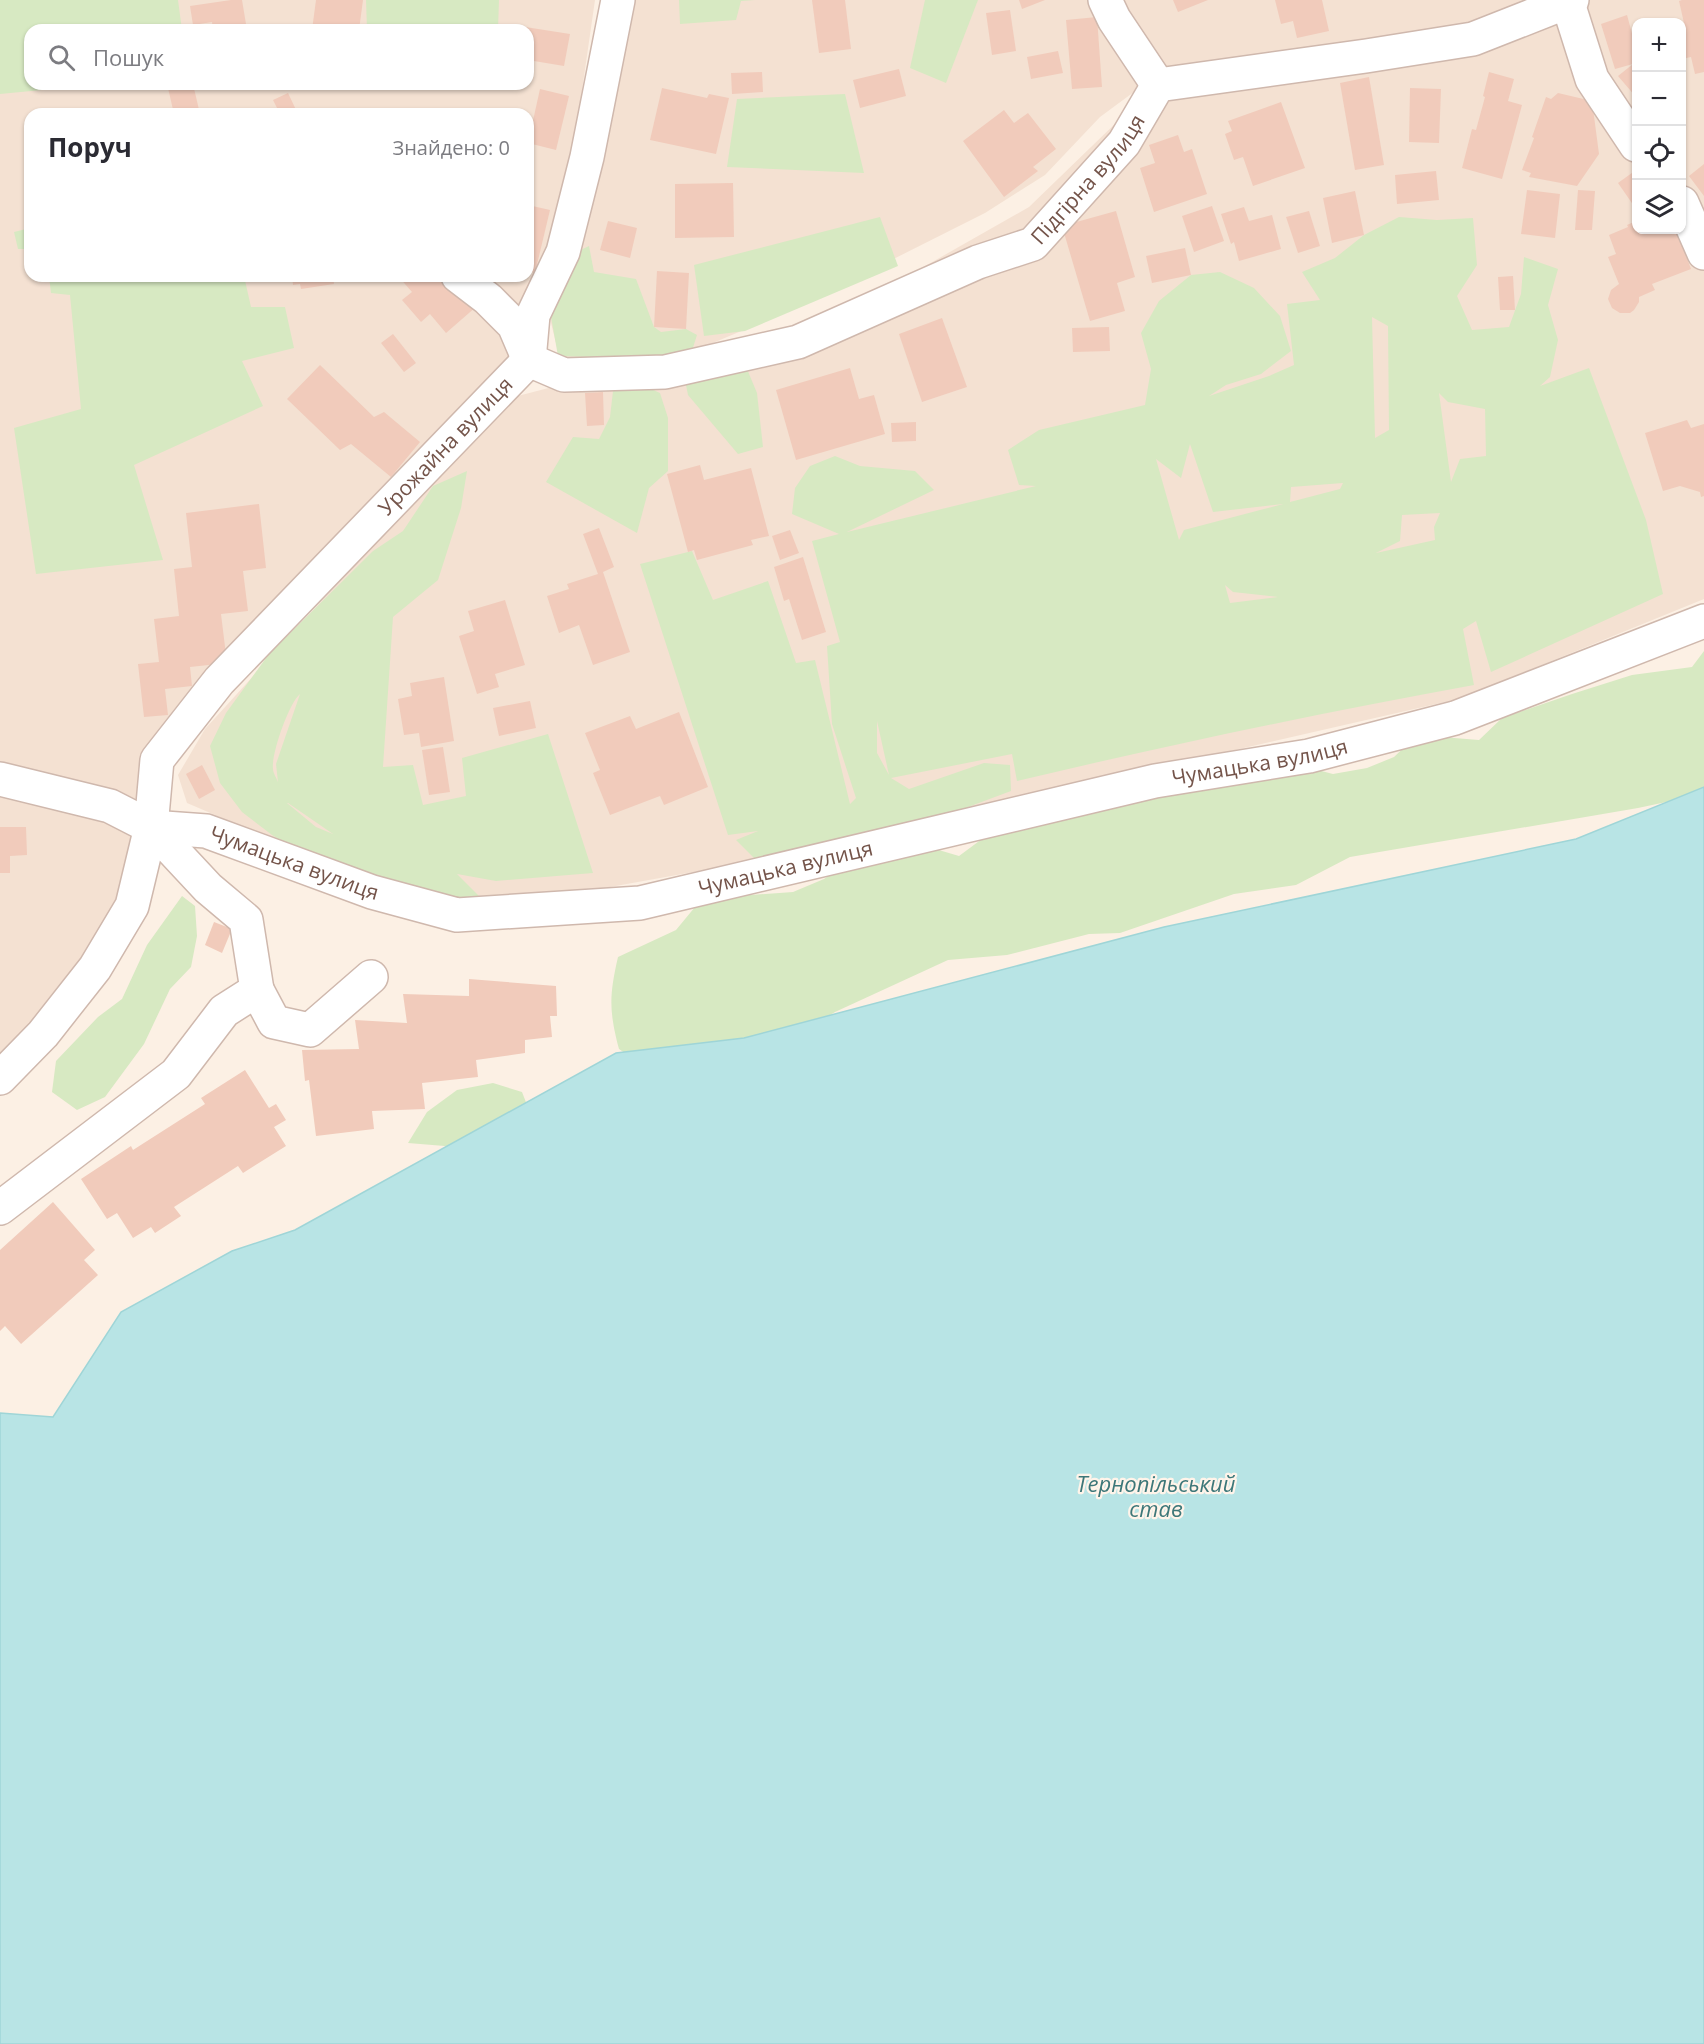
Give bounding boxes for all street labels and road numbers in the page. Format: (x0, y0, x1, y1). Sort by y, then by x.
street label: Підгірна вулиця (1024, 109, 1151, 250)
street label: Урожайна вулиця (372, 370, 518, 521)
street label: Чумацька вулиця (1169, 732, 1351, 791)
street label: Чумацька вулиця (206, 819, 382, 906)
street label: Чумацька вулиця (695, 833, 875, 902)

